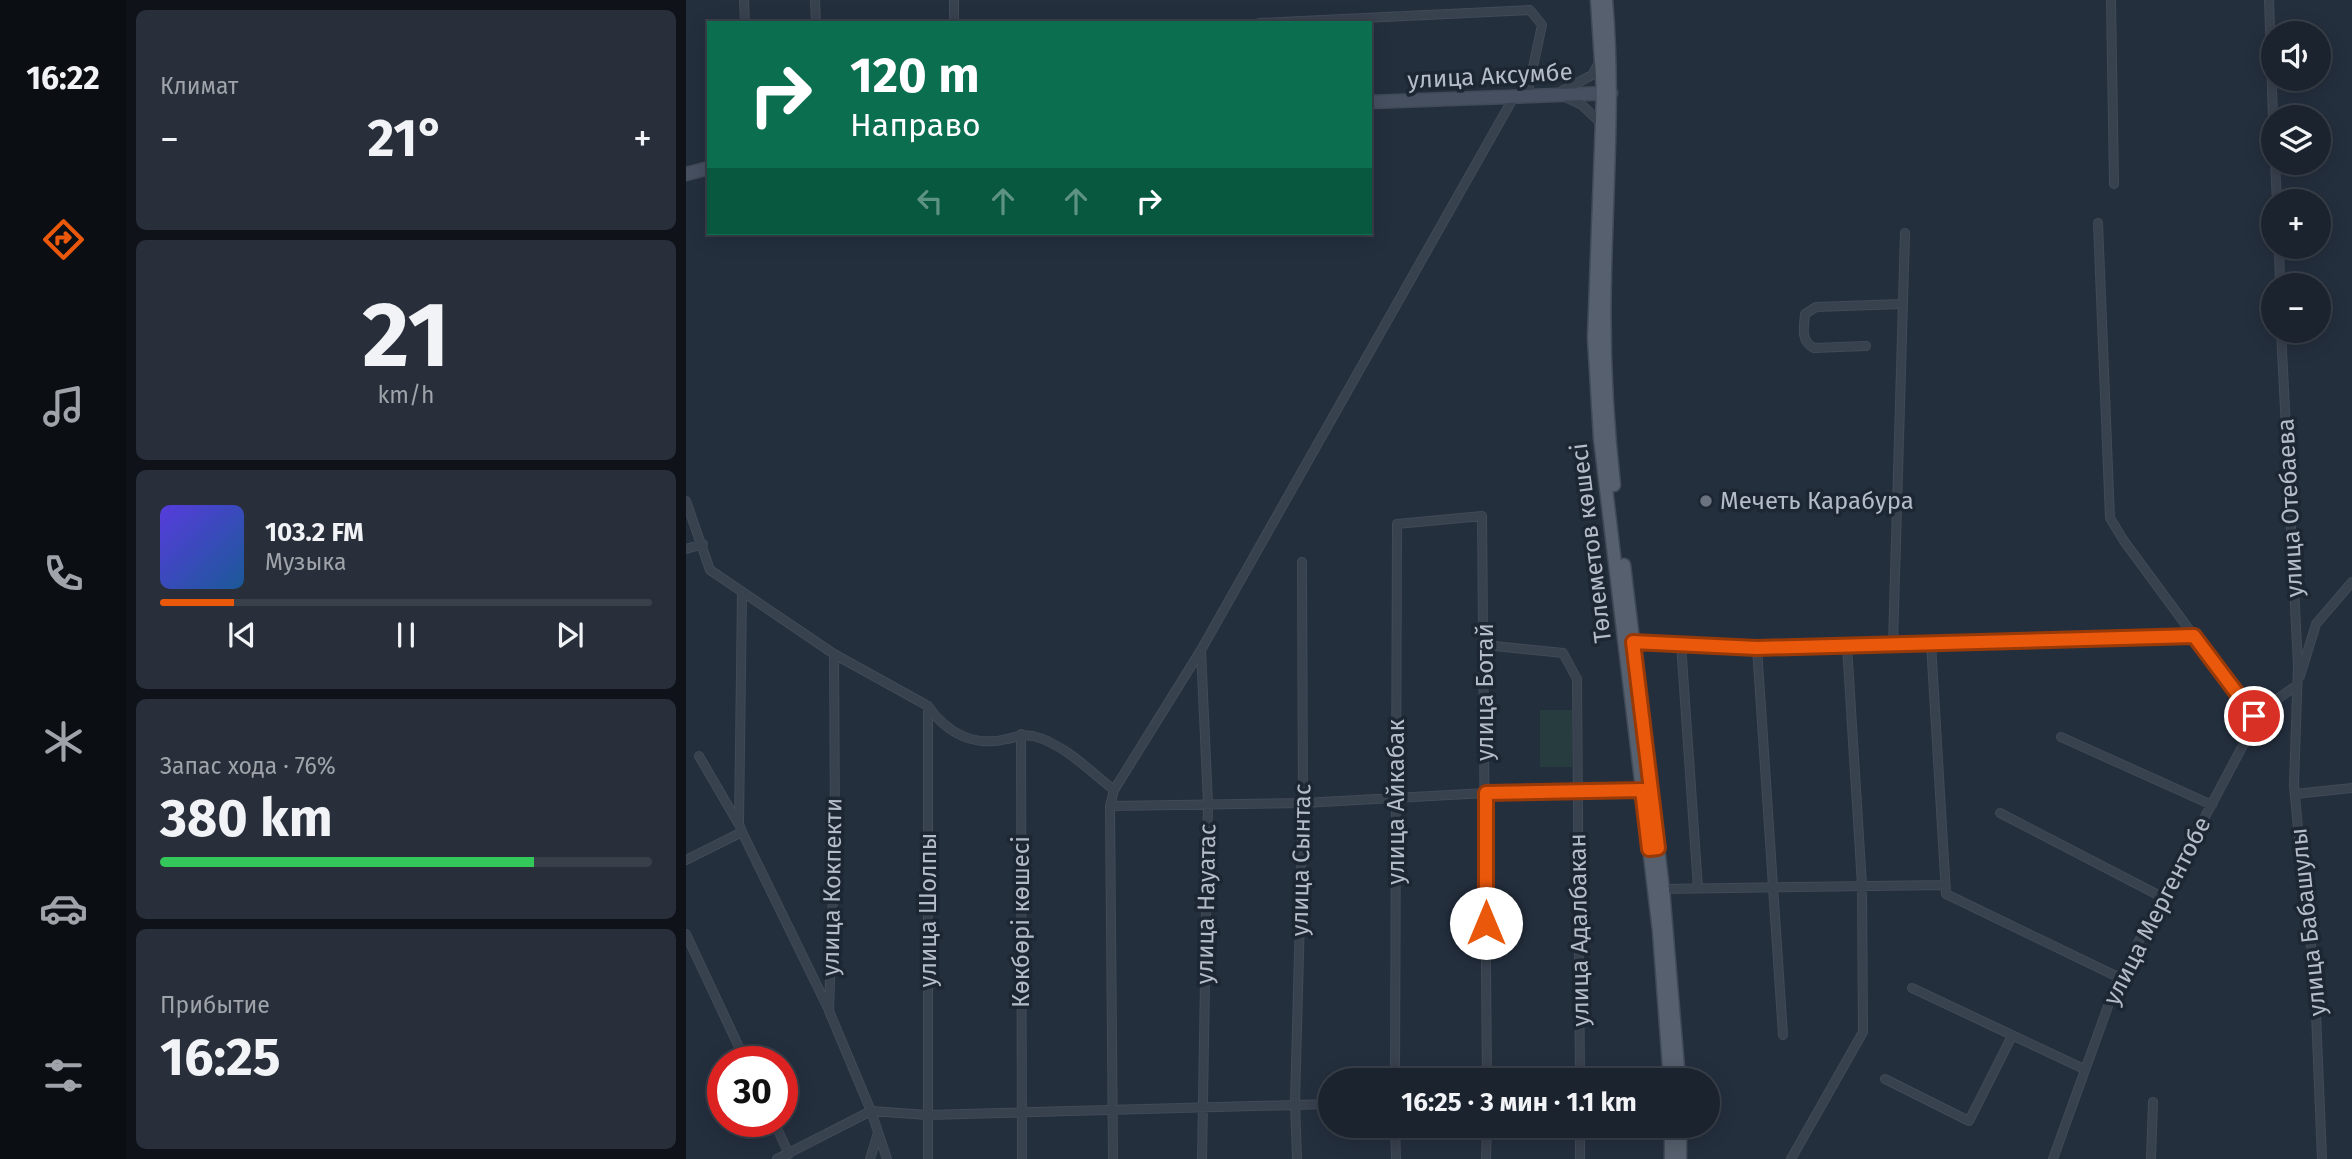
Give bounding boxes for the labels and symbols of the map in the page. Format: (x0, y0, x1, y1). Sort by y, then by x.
street label: улица Аксумбе (1407, 58, 1573, 94)
street label: улица Отебаева (2271, 418, 2309, 598)
street label: Төлеметов көшесі (1565, 441, 1617, 645)
place label: Мечеть Карабура (1720, 487, 1914, 515)
marker: Мечеть Карабура (1698, 493, 1714, 509)
street label: улица Ботай (1471, 623, 1499, 761)
pin (2224, 686, 2284, 746)
street label: улица Айкабак (1382, 719, 1410, 885)
street label: улица Сынтас (1286, 783, 1316, 937)
street label: улица Кокпекти (816, 798, 848, 976)
street label: улица Мергентобе (2097, 812, 2217, 1010)
street label: улица Науатас (1191, 823, 1221, 985)
street label: улица Бабашулы (2284, 827, 2332, 1017)
street label: улица Шолпы (914, 833, 942, 987)
street label: улица Адалбакан (1563, 833, 1595, 1027)
street label: Көкбөрі көшесі (1007, 836, 1035, 1008)
position arrow (1449, 886, 1523, 960)
speed limit sign: 30 (707, 1046, 798, 1137)

